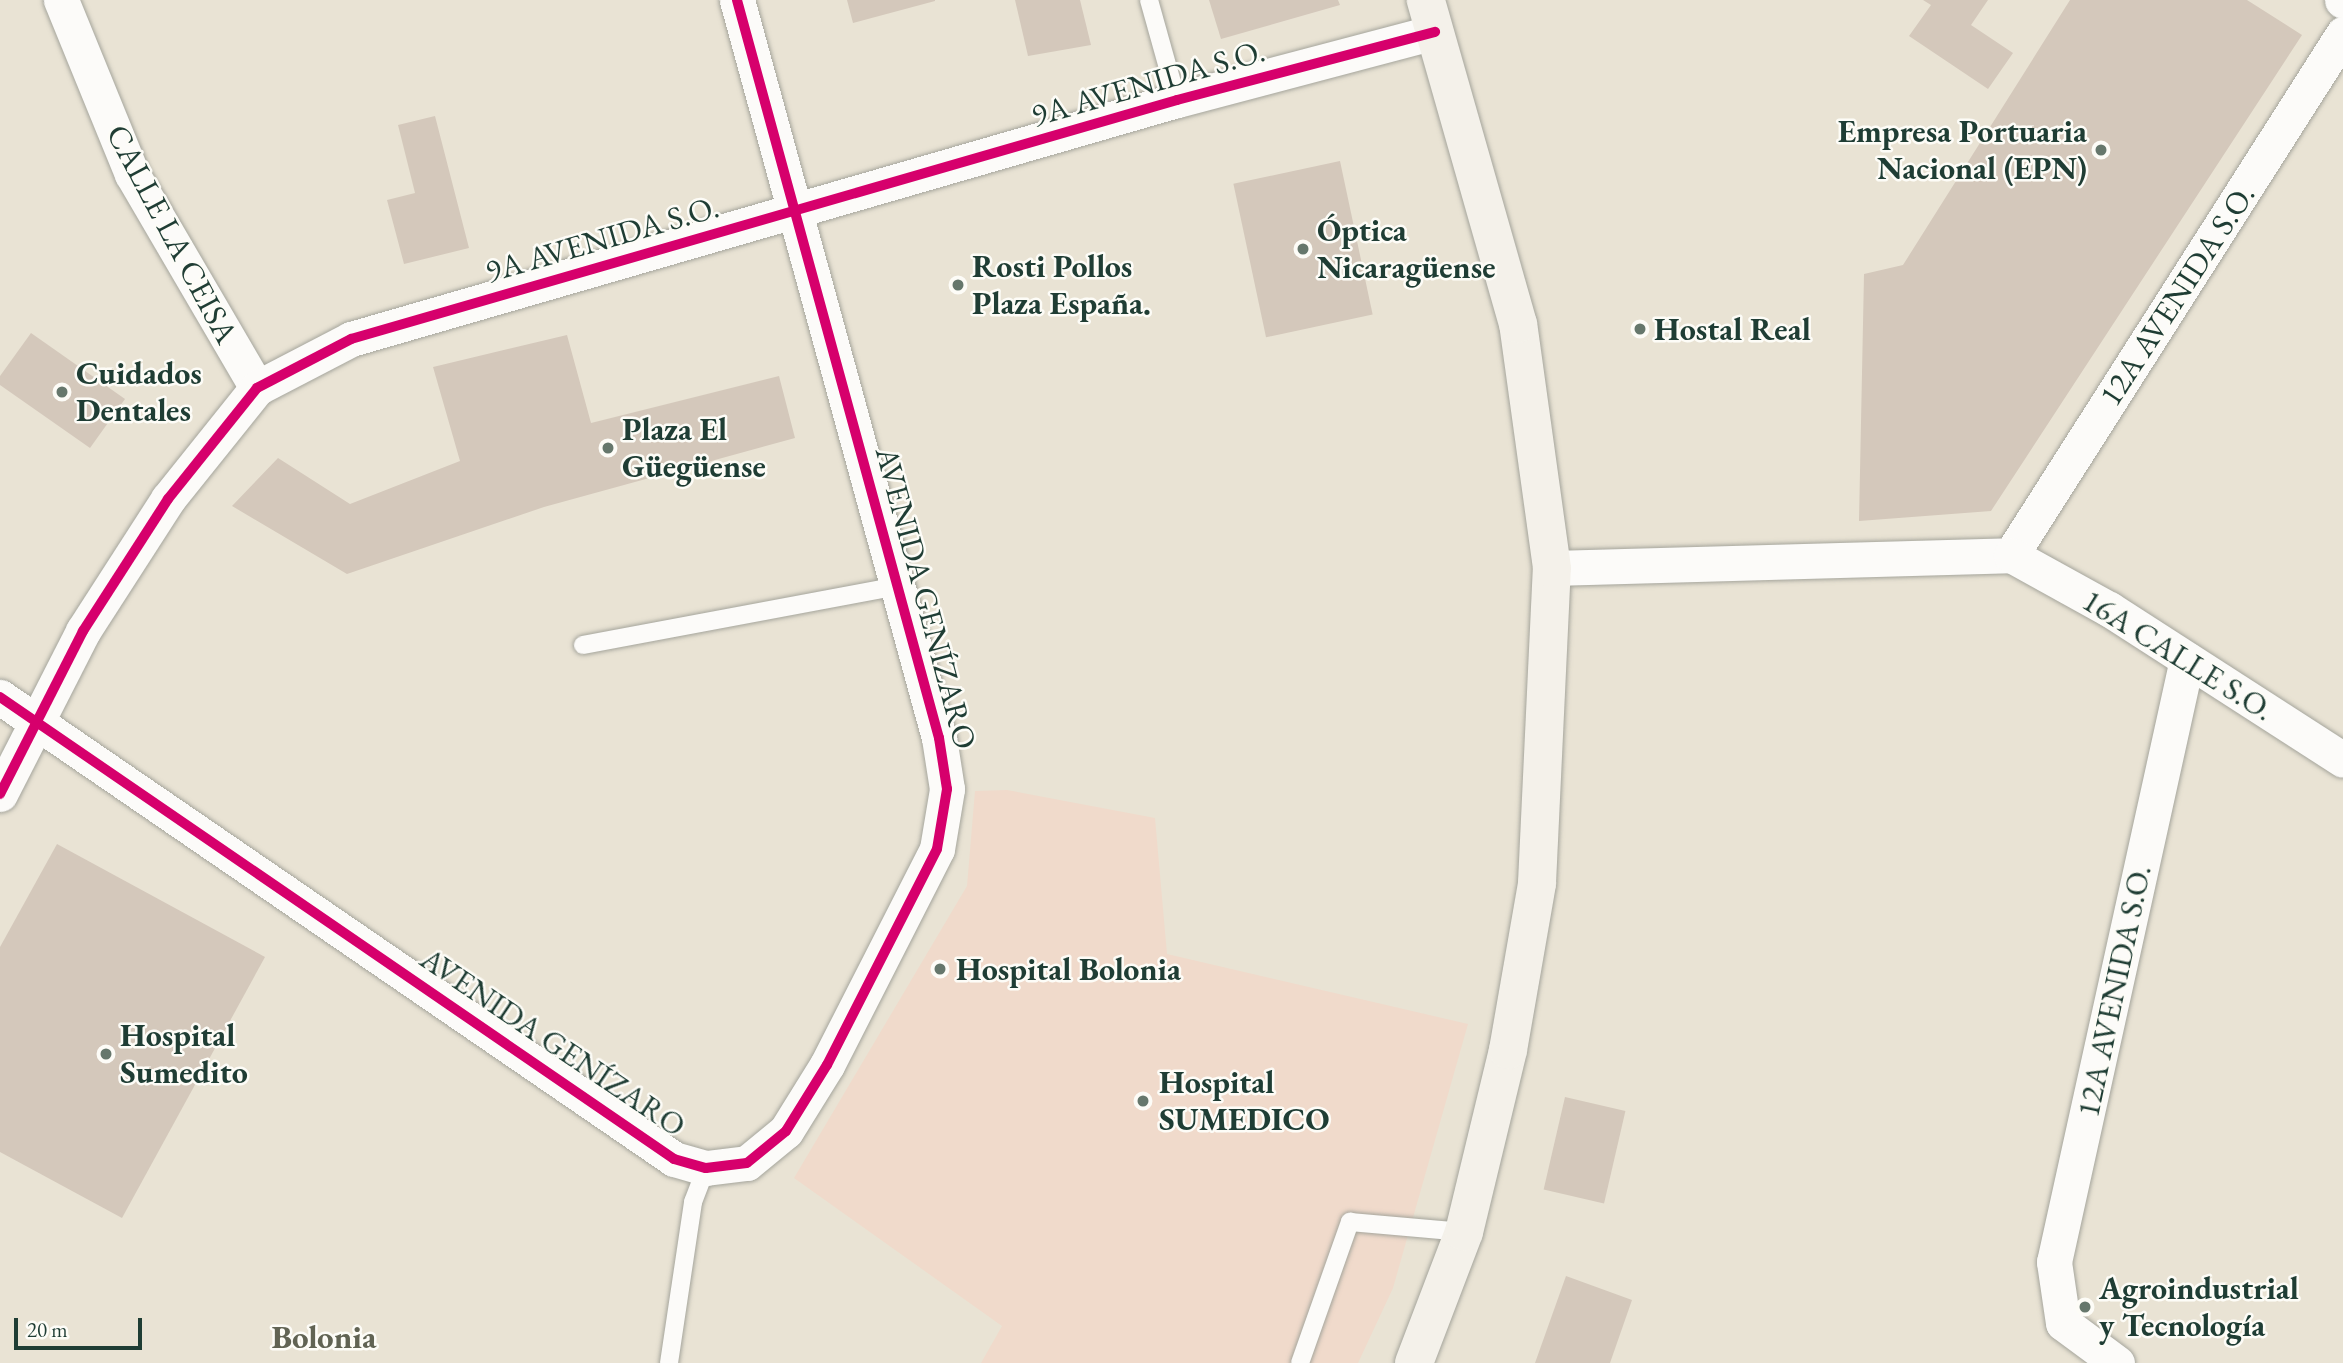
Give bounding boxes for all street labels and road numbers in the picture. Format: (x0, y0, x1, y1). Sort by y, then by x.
street label: 9A AVENIDA S.O. (1027, 31, 1269, 135)
street label: CALLE LA CEISA (98, 118, 246, 350)
street label: 12A AVENIDA S.O. (2091, 177, 2263, 413)
street label: 9A AVENIDA S.O. (481, 187, 723, 291)
street label: AVENIDA GENÍZARO (867, 443, 985, 753)
street label: 16A CALLE S.O. (2075, 581, 2281, 729)
street label: 12A AVENIDA S.O. (2069, 862, 2159, 1120)
street label: AVENIDA GENÍZARO (413, 939, 693, 1145)

